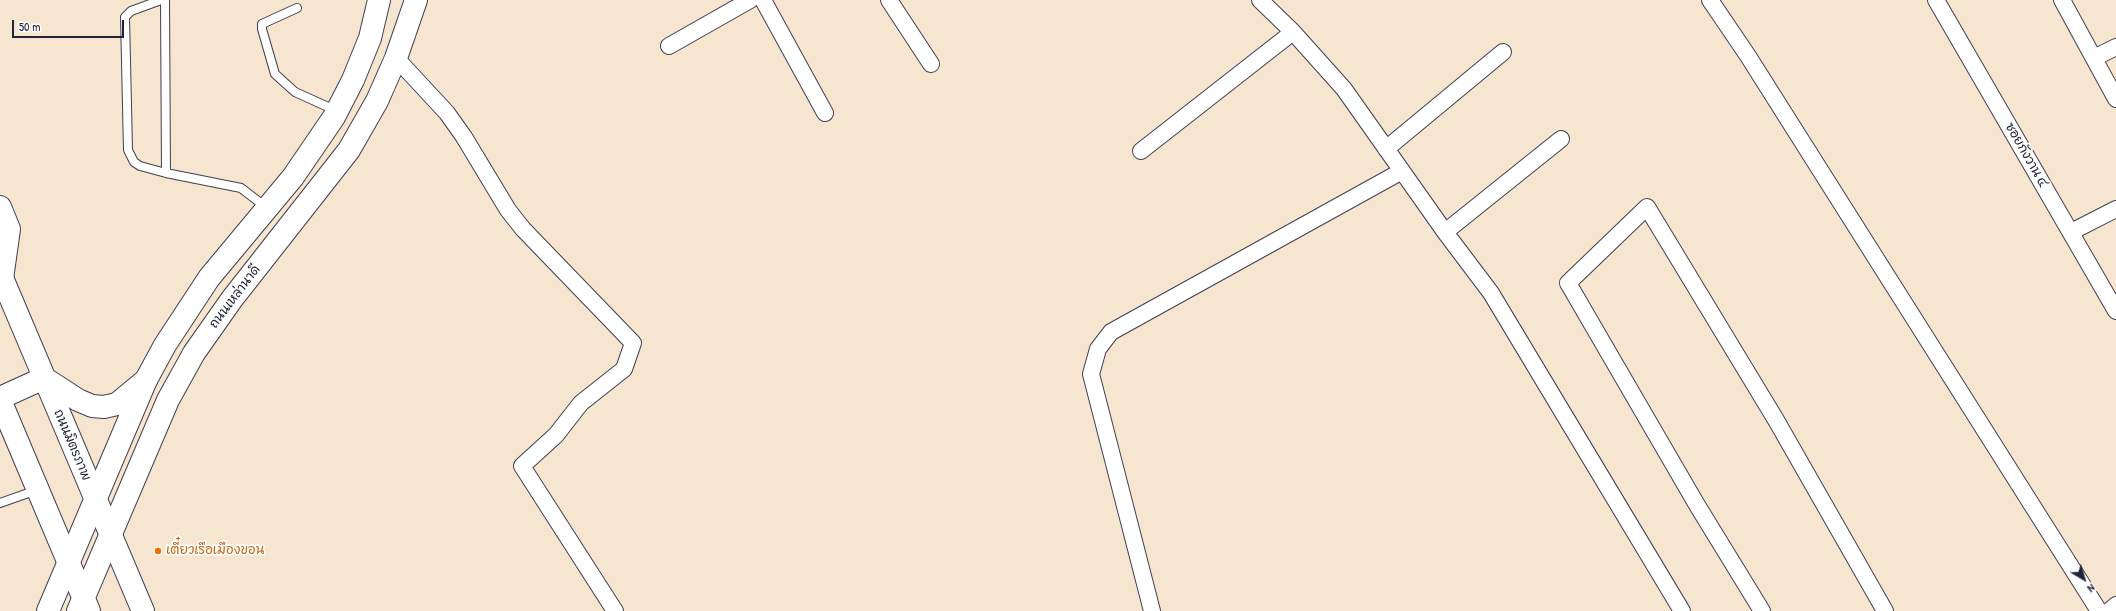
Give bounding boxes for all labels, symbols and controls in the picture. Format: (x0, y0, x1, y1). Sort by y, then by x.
scale bar (14, 12, 126, 38)
text: 50 m (19, 18, 40, 35)
street label: ซอยกังวาน ๔ (2001, 120, 2051, 190)
street label: ถนนเหล่านาดี (206, 262, 264, 332)
street label: ถนนมิตรภาพ (50, 407, 94, 483)
place label: เตี๋ยวเรือเมืองขอน (166, 543, 264, 559)
marker: เตี๋ยวเรือเมืองขอน (153, 546, 163, 556)
north arrow (2064, 559, 2104, 599)
text: N (2085, 581, 2098, 596)

